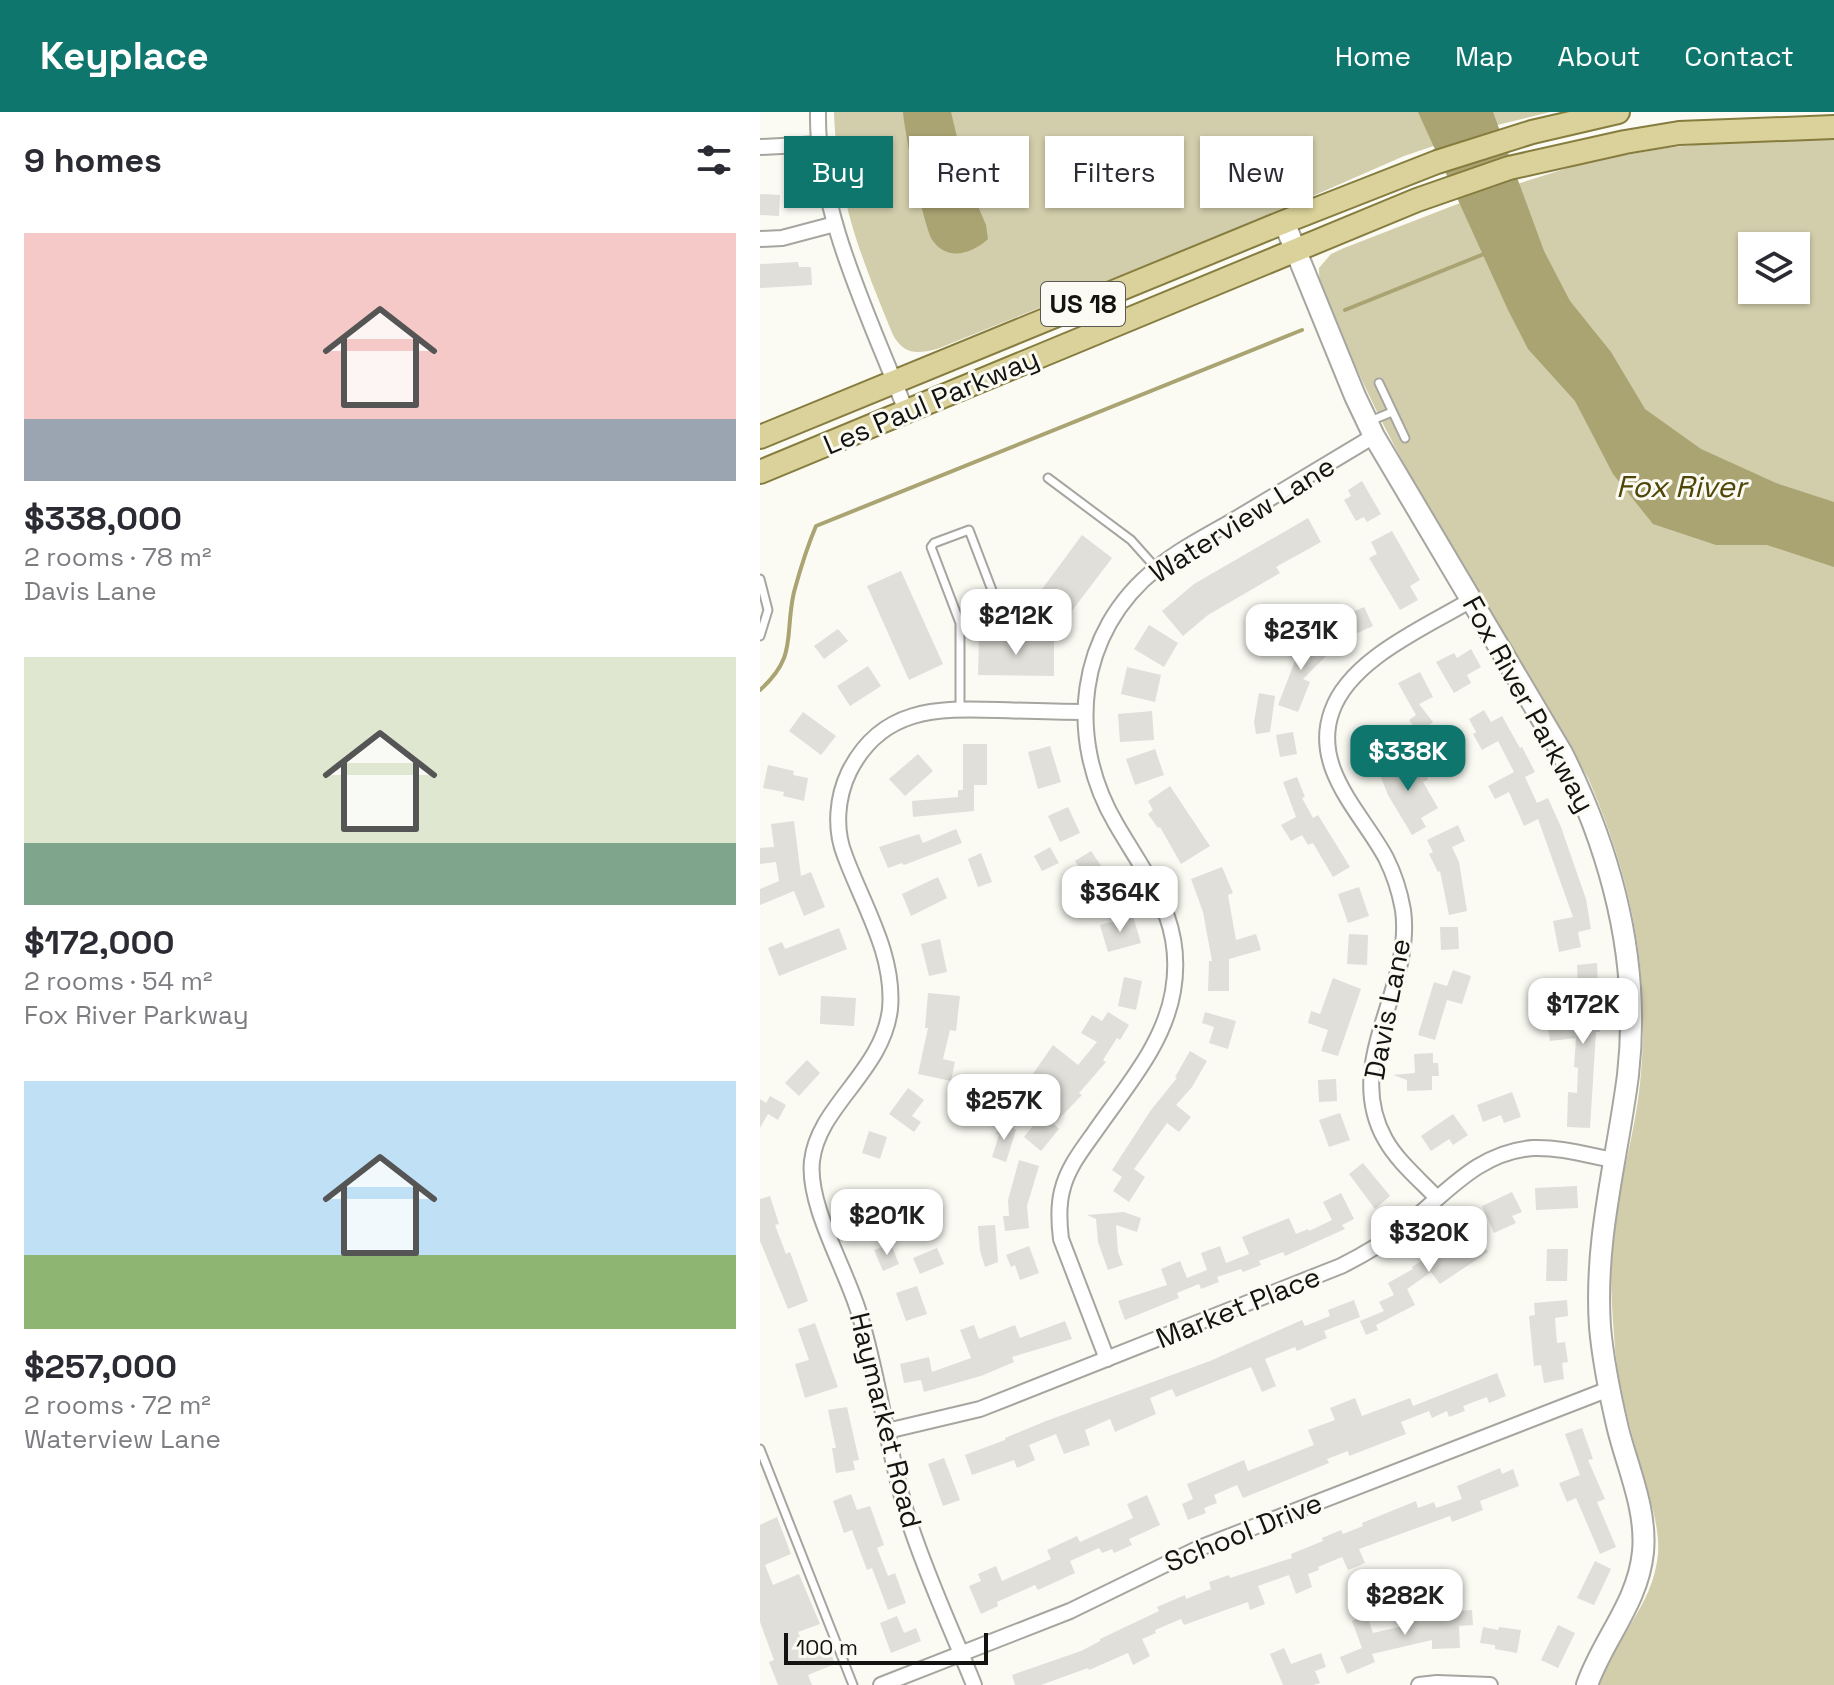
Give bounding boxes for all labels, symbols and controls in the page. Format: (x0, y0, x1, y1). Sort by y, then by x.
text: Keyplace (40, 32, 209, 80)
text: Home (1335, 38, 1411, 74)
text: Map (1455, 38, 1513, 74)
text: About (1557, 38, 1640, 74)
text: Contact (1684, 38, 1794, 74)
chip: Buy (784, 136, 893, 208)
chip: Rent (909, 136, 1029, 208)
chip: Filters (1045, 136, 1184, 208)
chip: New (1200, 136, 1313, 208)
icon: filters (692, 138, 736, 182)
text: 9 homes (24, 139, 162, 182)
map controls (1738, 232, 1810, 304)
button: layers (1738, 232, 1810, 304)
road number: US 18 (1041, 282, 1125, 326)
icon: home (308, 285, 452, 429)
street label: Les Paul Parkway (818, 339, 1044, 463)
street label: Waterview Lane (1143, 448, 1341, 590)
water label: Fox River (1616, 467, 1749, 506)
text: $338,000 (24, 497, 182, 540)
text: 2 rooms · 78 m² (24, 540, 211, 574)
text: Davis Lane (24, 574, 157, 608)
pin: $212K (960, 589, 1072, 657)
street label: Fox River Parkway (1455, 590, 1603, 818)
text: $212K (979, 598, 1053, 632)
pin: $231K (1245, 604, 1357, 672)
text: $231K (1264, 613, 1338, 647)
icon: home (308, 709, 452, 853)
pin: $338K (1352, 725, 1464, 793)
text: $338K (1368, 734, 1448, 768)
pin: $364K (1064, 866, 1176, 934)
text: $364K (1080, 875, 1160, 909)
text: $172,000 (24, 921, 175, 964)
street label: Davis Lane (1356, 935, 1418, 1083)
text: 2 rooms · 54 m² (24, 964, 213, 998)
pin: $172K (1527, 978, 1639, 1046)
text: $172K (1546, 987, 1620, 1021)
text: Fox River Parkway (24, 998, 249, 1032)
pin: $257K (948, 1074, 1060, 1142)
text: $257K (965, 1083, 1043, 1117)
icon: home (308, 1133, 452, 1277)
pin: $201K (831, 1189, 943, 1257)
text: $201K (849, 1198, 925, 1232)
pin: $320K (1373, 1206, 1485, 1274)
text: $320K (1389, 1215, 1469, 1249)
street label: Market Place (1151, 1258, 1325, 1356)
street label: Haymarket Road (842, 1308, 930, 1532)
text: $257,000 (24, 1345, 177, 1388)
text: 2 rooms · 72 m² (24, 1388, 211, 1422)
text: Waterview Lane (24, 1422, 221, 1456)
street label: School Drive (1159, 1484, 1327, 1580)
pin: $282K (1349, 1569, 1461, 1637)
text: $282K (1366, 1578, 1444, 1612)
scale bar (784, 1629, 988, 1665)
text: 100 m (796, 1633, 858, 1661)

